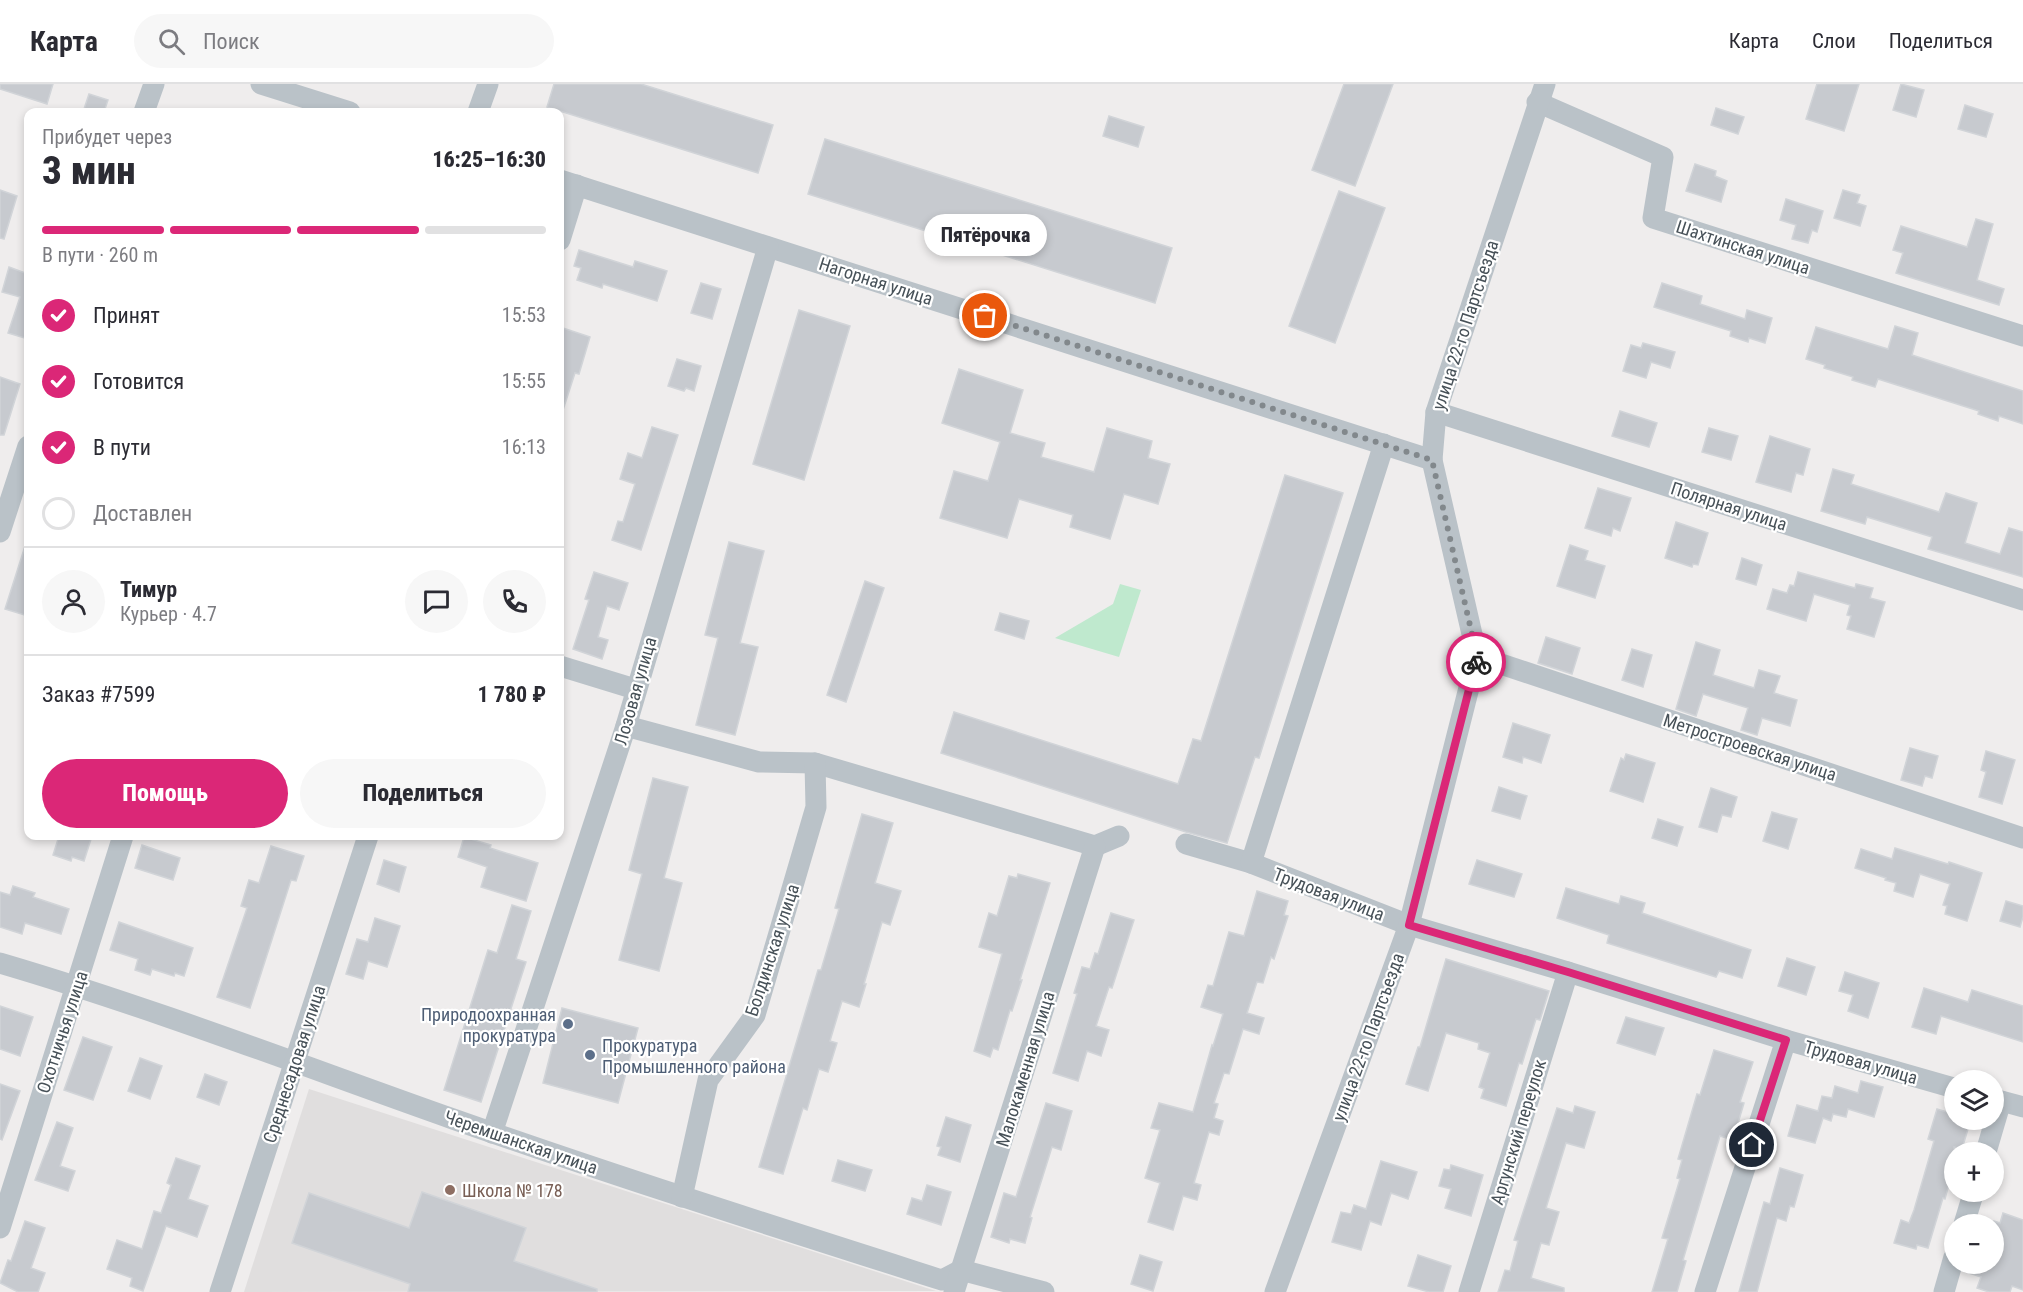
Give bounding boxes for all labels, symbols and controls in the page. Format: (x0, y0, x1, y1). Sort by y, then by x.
search box (134, 14, 554, 68)
text: Карта (30, 25, 98, 58)
icon: search (155, 25, 188, 58)
text: Поиск (203, 29, 260, 54)
text: Карта (1729, 29, 1779, 53)
text: Слои (1812, 29, 1856, 53)
text: Поделиться (1889, 29, 1993, 53)
text: Прибудет через (42, 125, 172, 149)
text: 16:25–16:30 (432, 147, 546, 172)
text: 3 мин (42, 148, 136, 194)
callout: Пятёрочка (924, 214, 1046, 256)
street label: Шахтинская улица (1674, 216, 1812, 278)
text: Пятёрочка (941, 223, 1030, 247)
street label: улица 22-го Партсъезда (1428, 237, 1502, 413)
text: В пути · 260 m (42, 243, 158, 267)
street label: Нагорная улица (816, 253, 936, 309)
pin (959, 290, 1010, 341)
icon: check (42, 299, 75, 332)
icon: bag (968, 299, 1001, 332)
text: Принят (93, 303, 160, 328)
text: 15:53 (502, 303, 546, 327)
icon: check (42, 365, 75, 398)
text: Готовится (93, 369, 184, 394)
text: 15:55 (502, 369, 546, 393)
icon: check (42, 431, 75, 464)
text: В пути (93, 435, 151, 460)
text: 16:13 (502, 435, 546, 459)
street label: Полярная улица (1668, 477, 1790, 535)
text: Доставлен (93, 501, 192, 526)
button: person (42, 570, 105, 633)
button: chat (405, 570, 468, 633)
button: phone (483, 570, 546, 633)
text: Тимур (120, 577, 177, 602)
text: Курьер · 4.7 (120, 602, 217, 626)
courier (1446, 632, 1506, 692)
street label: Лозовая улица (610, 635, 660, 747)
icon: bike (1460, 646, 1493, 679)
text: Заказ #7599 (42, 682, 155, 707)
text: 1 780 ₽ (478, 682, 546, 707)
street label: Метростроевская улица (1661, 709, 1839, 785)
button: Помощь (42, 759, 288, 828)
button: Поделиться (300, 759, 546, 828)
street label: Трудовая улица (1271, 863, 1387, 925)
street label: Болдинская улица (741, 881, 803, 1019)
street label: улица 22-го Партсъезда (1328, 950, 1408, 1124)
street label: Охотничья улица (32, 968, 92, 1096)
street label: Среднесадовая улица (259, 983, 329, 1145)
street label: Малокаменная улица (991, 989, 1059, 1149)
place label: Природоохранная прокуратура (421, 1004, 556, 1046)
marker: Природоохранная прокуратура (561, 1017, 575, 1031)
place label: Прокуратура Промышленного района (602, 1035, 786, 1077)
street label: Трудовая улица (1802, 1036, 1920, 1088)
marker: Прокуратура Промышленного района (583, 1048, 597, 1062)
street label: Аргунский переулок (1486, 1056, 1550, 1207)
map controls (1944, 1070, 2004, 1274)
button: layers (1944, 1070, 2004, 1130)
street label: Черемшанская улица (442, 1106, 600, 1178)
pin (1726, 1119, 1777, 1170)
icon: home (1735, 1128, 1768, 1161)
button: + (1944, 1142, 2004, 1202)
place label: Школа № 178 (462, 1180, 563, 1201)
marker: Школа № 178 (443, 1183, 457, 1197)
button: − (1944, 1214, 2004, 1274)

